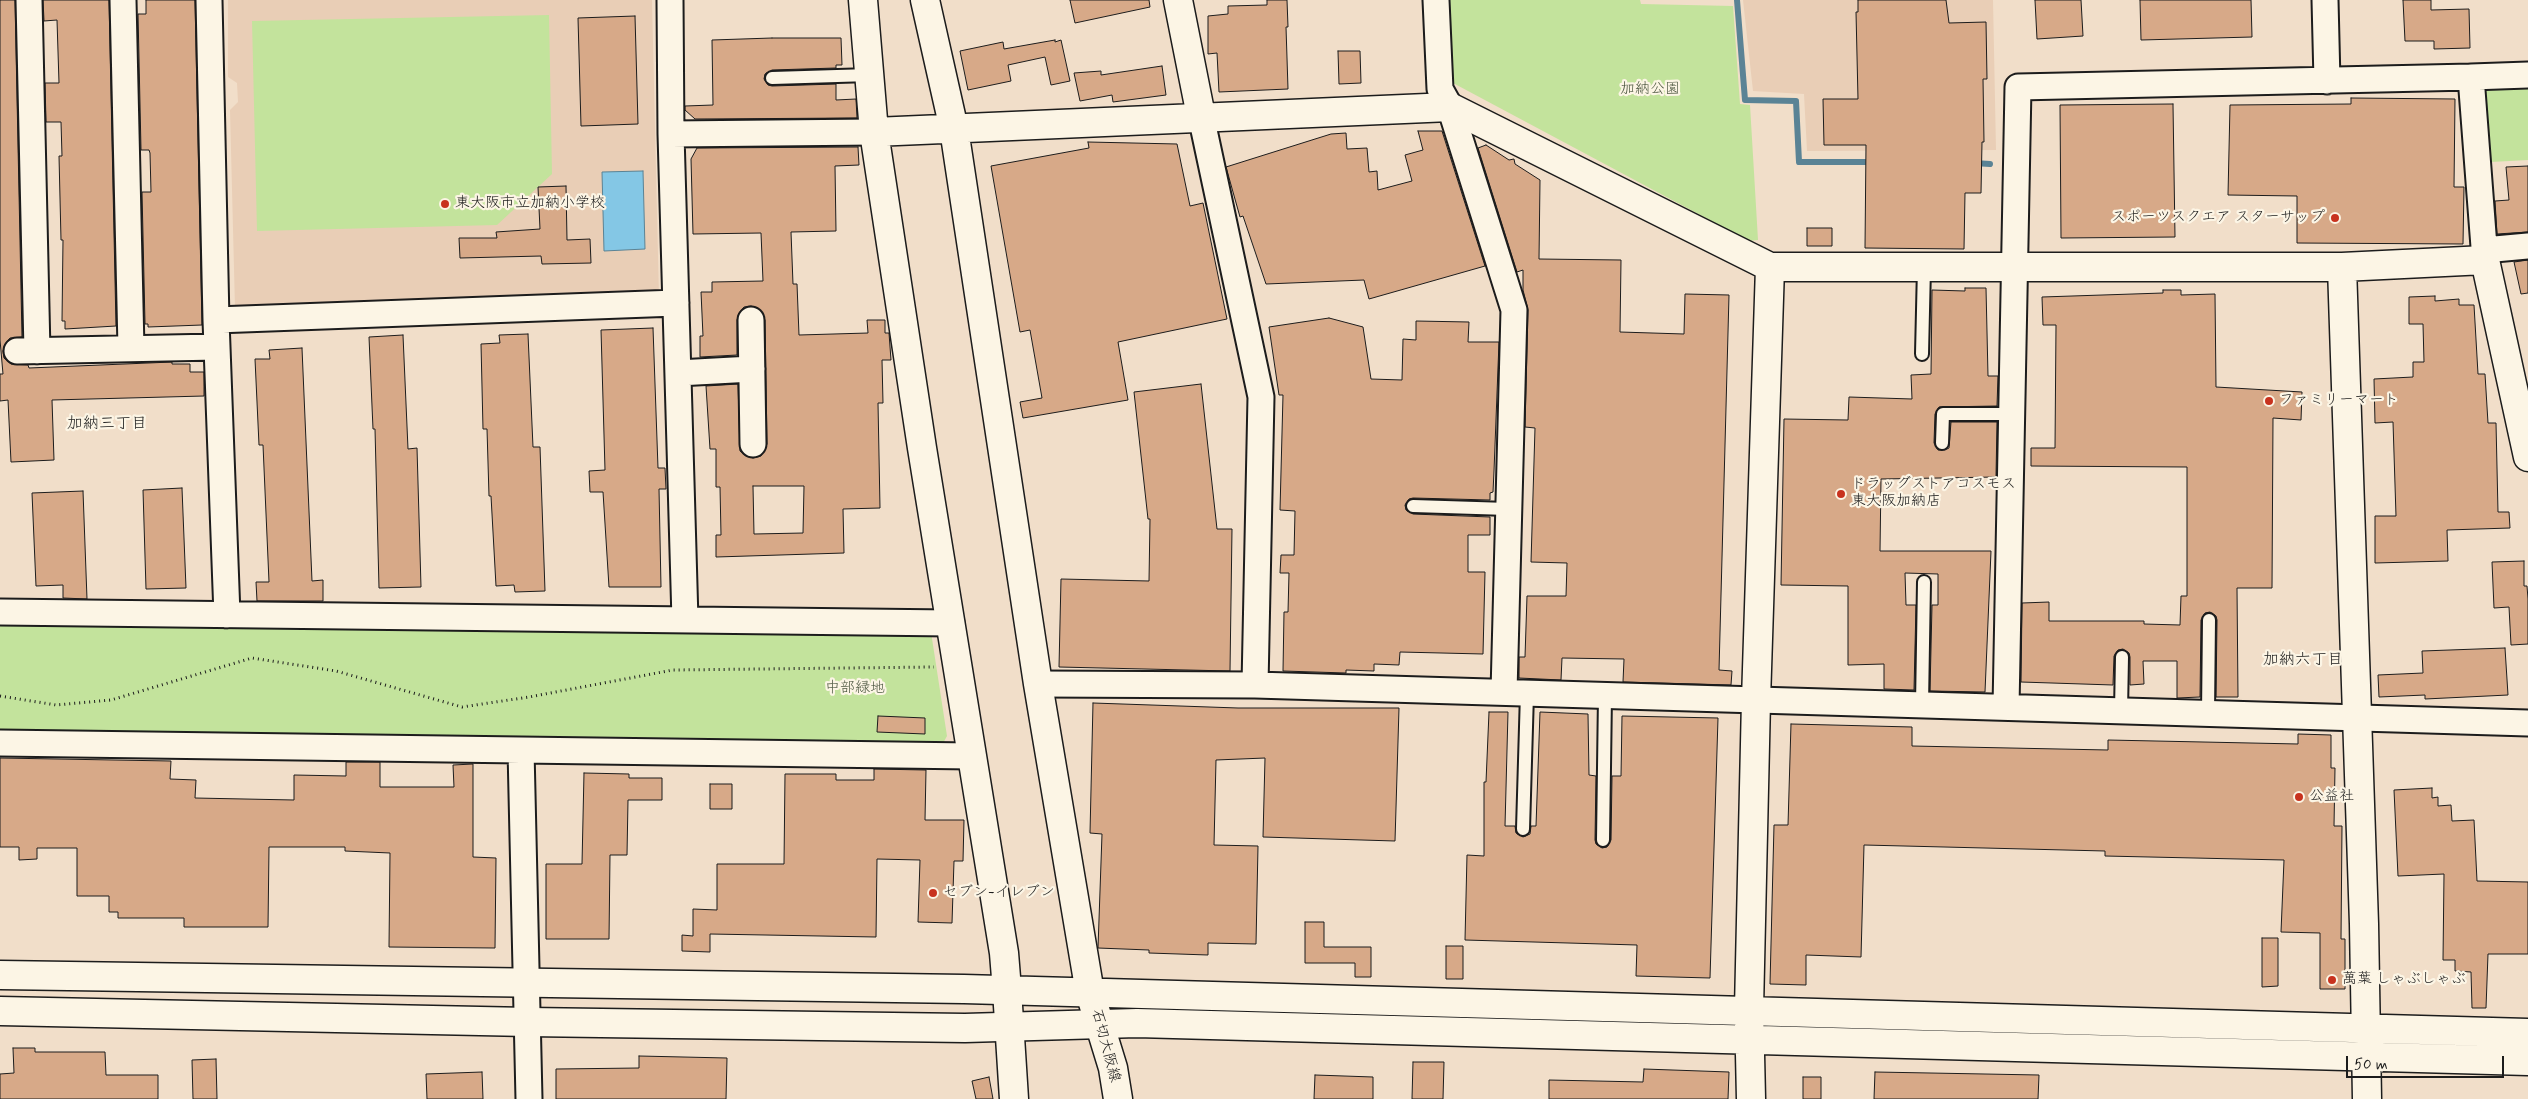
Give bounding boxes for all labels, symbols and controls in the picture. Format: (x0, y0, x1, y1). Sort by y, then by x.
park label: 加納公園 (1620, 81, 1680, 99)
place label: 東大阪市立加納小学校 (455, 195, 605, 213)
marker: 東大阪市立加納小学校 (439, 198, 451, 210)
place label: スポーツスクエア スターサップ (2111, 209, 2325, 227)
marker: スポーツスクエア スターサップ (2329, 212, 2341, 224)
place label: ファミリーマート (2279, 392, 2399, 410)
marker: ファミリーマート (2263, 395, 2275, 407)
district label: 加納三丁目 (67, 415, 147, 435)
place label: ドラッグストアコスモス 東大阪加納店 (1851, 476, 2016, 511)
marker: ドラッグストアコスモス 東大阪加納店 (1835, 488, 1847, 500)
district label: 加納六丁目 (2263, 651, 2343, 671)
park label: 中部緑地 (825, 680, 885, 698)
place label: 公益社 (2309, 788, 2354, 806)
marker: 公益社 (2293, 791, 2305, 803)
place label: セブン-イレブン (943, 884, 1055, 902)
marker: セブン-イレブン (927, 887, 939, 899)
place label: 萬葉 しゃぶしゃぶ (2342, 971, 2466, 989)
marker: 萬葉 しゃぶしゃぶ (2326, 974, 2338, 986)
street label: 石切大阪線 (1087, 1007, 1123, 1085)
scale bar (2348, 1046, 2506, 1078)
text: 50 m (2354, 1055, 2388, 1075)

